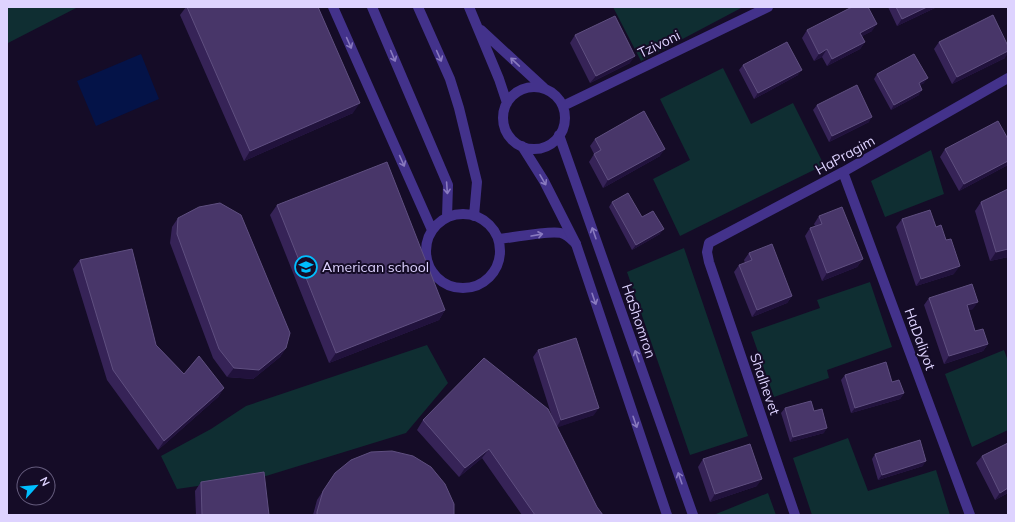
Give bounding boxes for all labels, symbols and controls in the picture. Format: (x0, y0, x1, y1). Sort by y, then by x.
street label: Tzivoni (635, 26, 683, 62)
one-way arrow (346, 36, 353, 48)
one-way arrow (389, 49, 397, 61)
one-way arrow (436, 49, 443, 61)
one-way arrow (510, 57, 520, 67)
street label: HaPragim (812, 131, 878, 179)
one-way arrow (399, 155, 406, 167)
one-way arrow (539, 174, 547, 186)
one-way arrow (444, 181, 451, 194)
one-way arrow (589, 227, 597, 239)
one-way arrow (530, 231, 543, 239)
school or university icon: American school (293, 254, 319, 280)
place label: American school (322, 258, 429, 276)
street label: HaShomron (618, 281, 660, 361)
one-way arrow (591, 292, 598, 305)
street label: HaDaliyot (900, 305, 940, 373)
one-way arrow (633, 349, 640, 362)
street label: Shalhevet (746, 351, 784, 417)
one-way arrow (632, 416, 639, 429)
north arrow (16, 466, 56, 506)
one-way arrow (676, 472, 683, 485)
text: N (37, 475, 53, 488)

